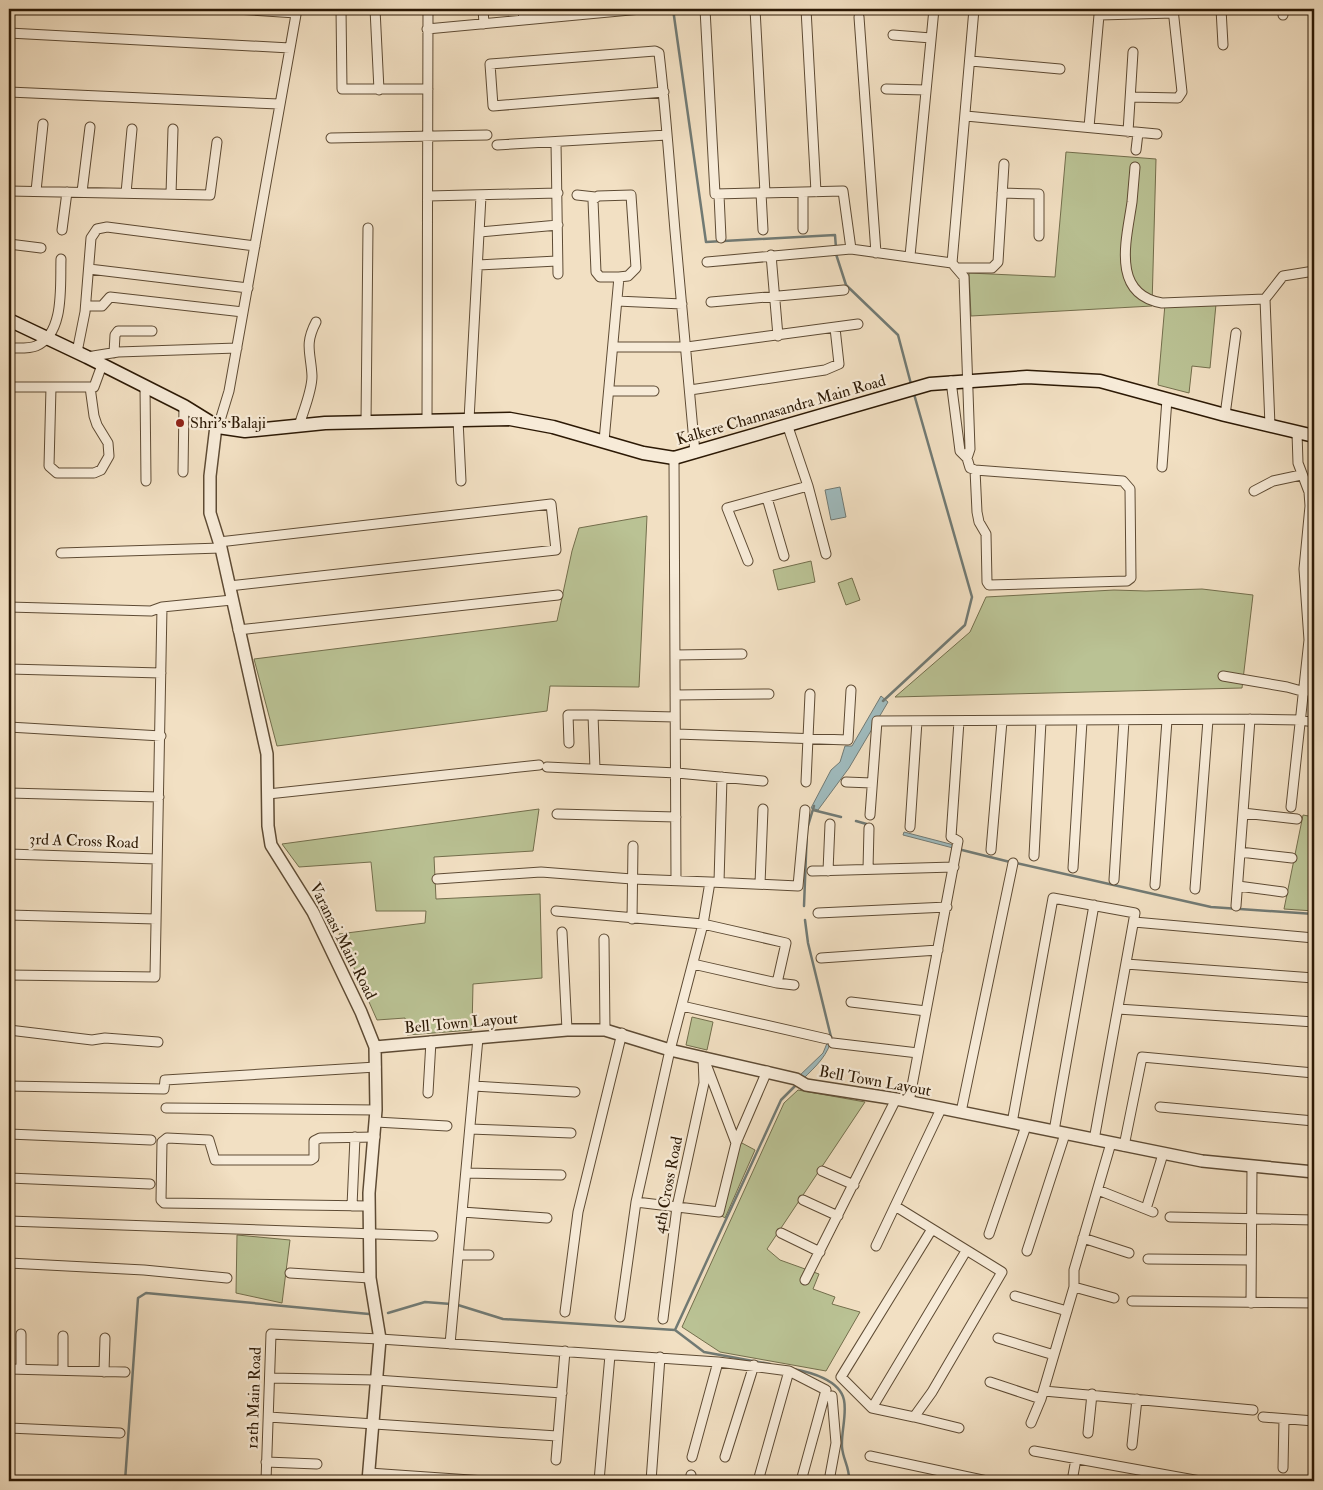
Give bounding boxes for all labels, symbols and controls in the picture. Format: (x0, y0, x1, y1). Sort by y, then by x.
street label: Kalkere Channasandra Main Road (674, 370, 888, 450)
place label: Shri's Balaji (190, 413, 266, 433)
marker: Shri's Balaji (174, 417, 186, 429)
street label: 3rd A Cross Road (29, 829, 139, 853)
street label: Varanasi Main Road (305, 879, 381, 1003)
street label: Bell Town Layout (403, 1008, 519, 1038)
street label: Bell Town Layout (817, 1061, 933, 1101)
street label: 4th Cross Road (649, 1135, 687, 1235)
street label: 12th Main Road (242, 1347, 266, 1449)

